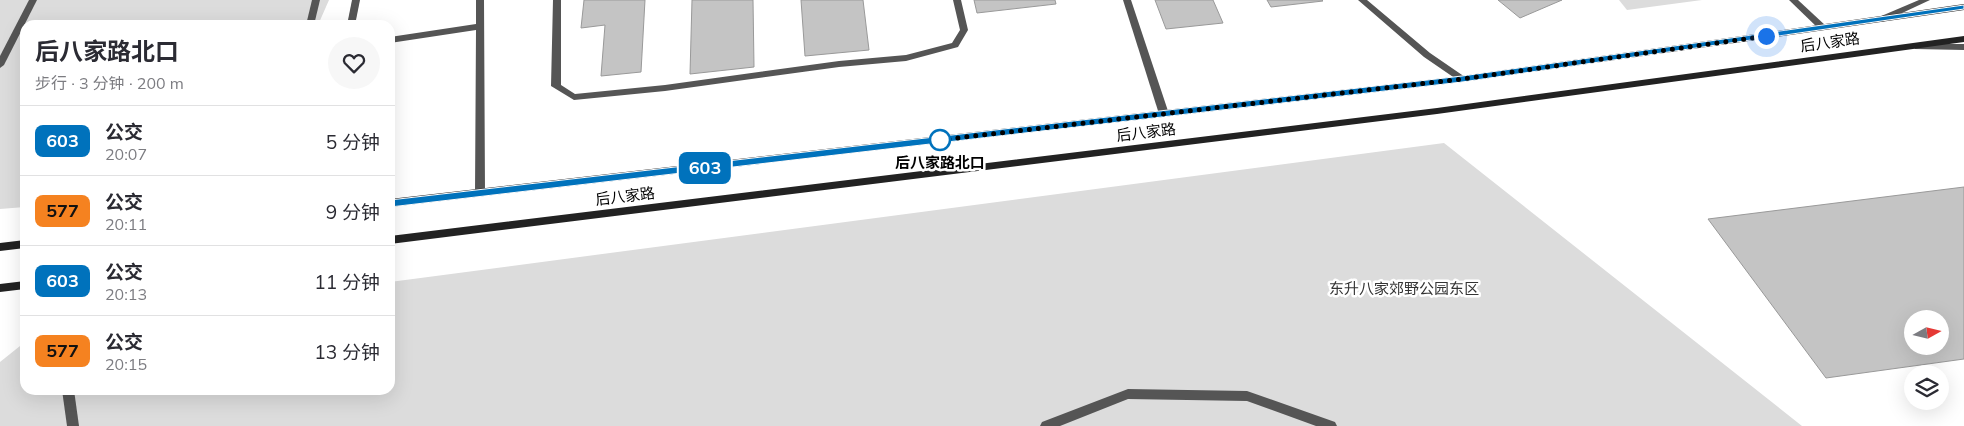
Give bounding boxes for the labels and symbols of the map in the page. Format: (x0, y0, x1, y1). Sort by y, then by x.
your location (1754, 24, 1779, 49)
street label: 后八家路 (1799, 28, 1861, 56)
street label: 后八家路 (1115, 119, 1177, 145)
marker: 后八家路北口 (929, 129, 951, 151)
line badge: 603 (676, 152, 734, 184)
place label: 后八家路北口 (895, 153, 985, 172)
street label: 后八家路 (594, 183, 656, 209)
park label: 东升八家郊野公园东区 (1329, 279, 1479, 298)
north arrow (1904, 310, 1949, 355)

